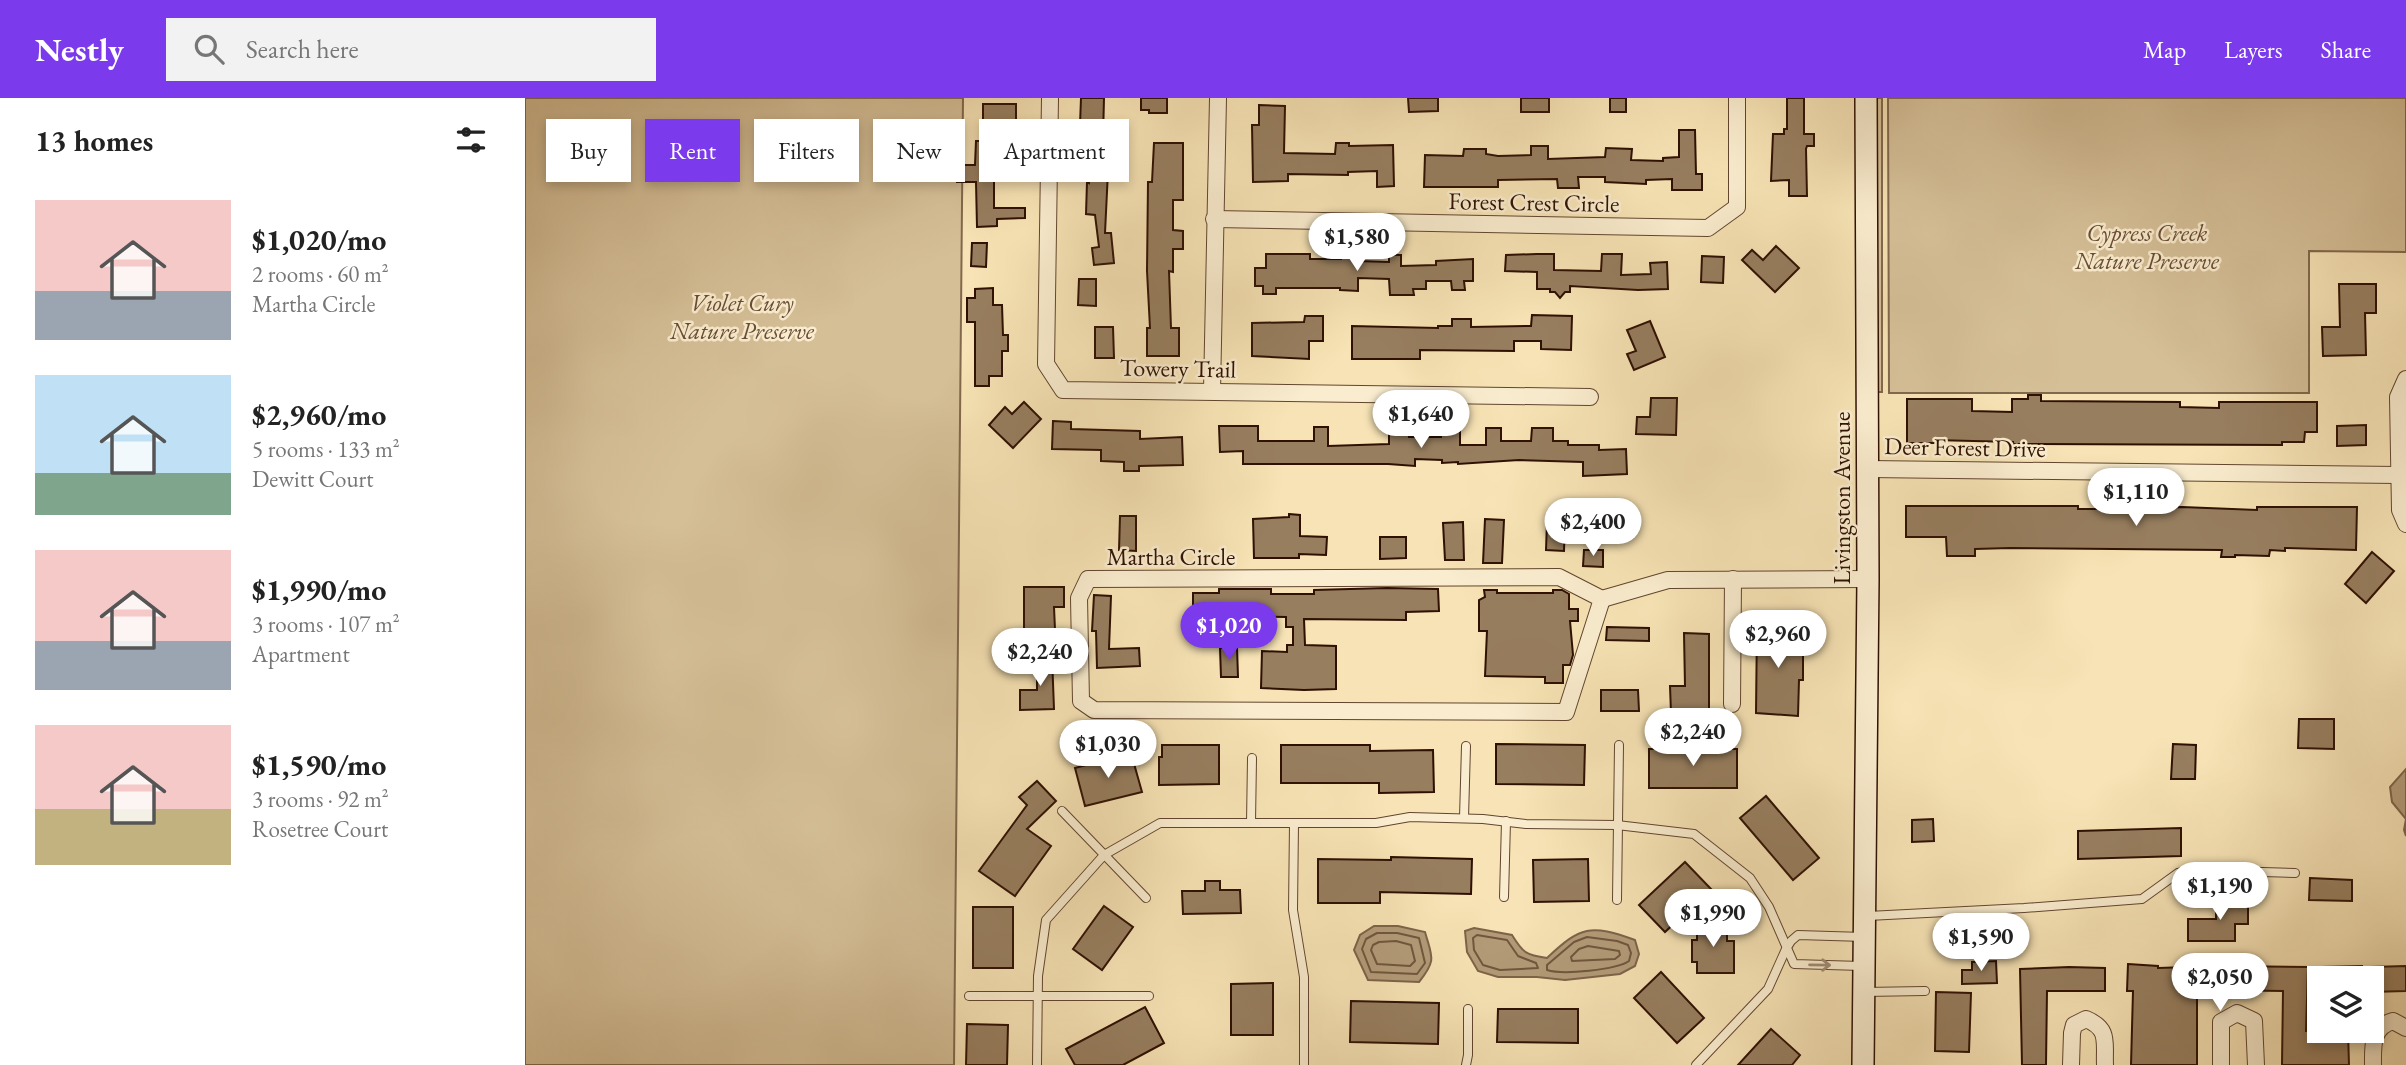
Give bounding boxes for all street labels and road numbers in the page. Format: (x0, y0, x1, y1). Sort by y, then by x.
street label: Forest Crest Circle (1448, 185, 1620, 219)
street label: Towery Trail (1119, 351, 1237, 385)
street label: Livingston Avenue (1826, 412, 1857, 584)
street label: Deer Forest Drive (1884, 430, 2046, 464)
street label: Martha Circle (1107, 541, 1235, 572)

